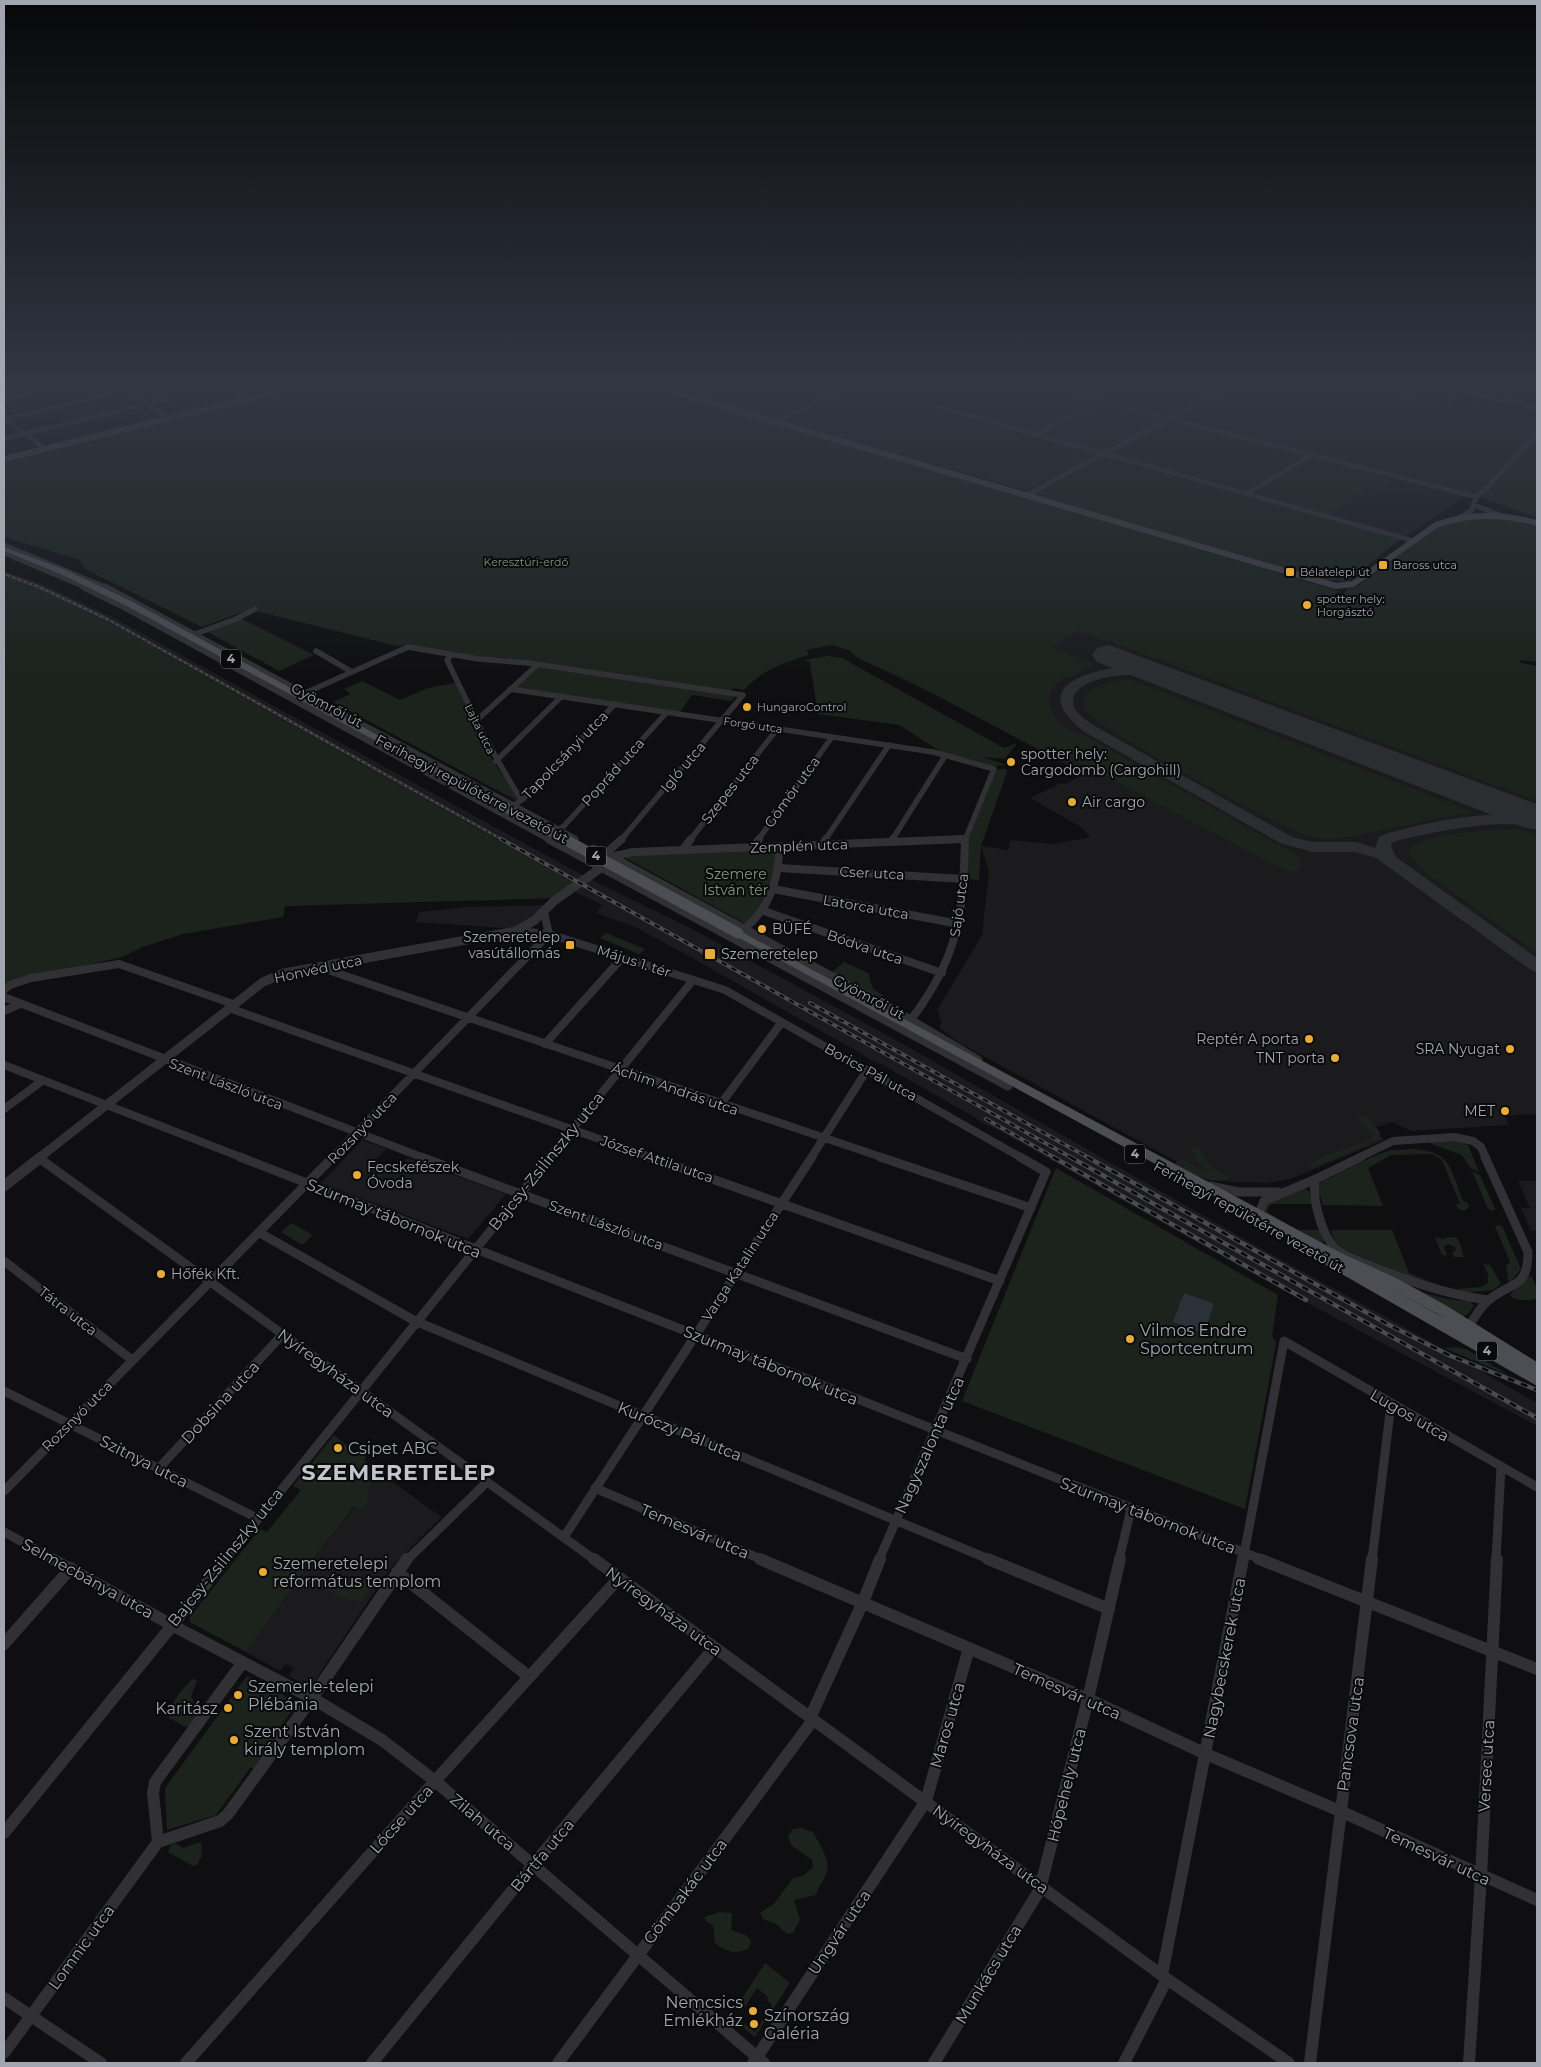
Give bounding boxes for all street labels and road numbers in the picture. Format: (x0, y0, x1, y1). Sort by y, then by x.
road number: 4 (221, 650, 241, 669)
street label: Gyömrői út (288, 679, 366, 732)
street label: Lajta utca (462, 702, 498, 756)
street label: Tapolcsányi utca (518, 707, 612, 803)
street label: Forgó utca (723, 714, 783, 736)
street label: Ferihegyi repülőtérre vezető út (373, 731, 572, 848)
street label: Poprád utca (578, 734, 648, 810)
street label: Igló utca (657, 738, 709, 796)
street label: Szepes utca (697, 751, 763, 827)
street label: Gömör utca (760, 753, 824, 831)
street label: Zemplén utca (750, 835, 848, 857)
road number: 4 (586, 846, 606, 866)
street label: Cser utca (839, 862, 905, 884)
street label: Sajó utca (946, 872, 972, 938)
street label: Latorca utca (822, 891, 910, 923)
street label: Bódva utca (825, 926, 905, 968)
street label: Május 1. tér (595, 941, 674, 982)
street label: Honvéd utca (272, 951, 364, 987)
street label: Gyömrői út (830, 971, 908, 1024)
street label: Borics Pál utca (821, 1039, 921, 1105)
street label: Szent László utca (166, 1054, 286, 1114)
street label: Áchim András utca (609, 1059, 741, 1119)
street label: Rozsnyó utca (323, 1088, 401, 1168)
street label: Bajcsy-Zsilinszky utca (485, 1088, 608, 1234)
street label: József Attila utca (597, 1131, 716, 1187)
road number: 4 (1125, 1144, 1145, 1164)
street label: Ferihegyi repülőtérre vezető út (1150, 1157, 1348, 1277)
street label: Szurmay tábornok utca (304, 1175, 484, 1262)
street label: Szent László utca (546, 1196, 666, 1254)
street label: Varga Katalin utca (698, 1208, 782, 1324)
street label: Tátra utca (35, 1283, 101, 1339)
street label: Szurmay tábornok utca (681, 1322, 861, 1409)
street label: Nyíregyháza utca (274, 1325, 397, 1422)
road number: 4 (1477, 1342, 1497, 1360)
street label: Dobsina utca (177, 1357, 263, 1448)
street label: Nagyszalonta utca (891, 1374, 968, 1517)
street label: Rozsnyó utca (38, 1377, 116, 1455)
street label: Lugos utca (1367, 1385, 1453, 1446)
street label: Kuróczy Pál utca (615, 1398, 745, 1465)
street label: Szitnya utca (96, 1431, 191, 1492)
street label: Szurmay tábornok utca (1057, 1473, 1238, 1558)
street label: Bajcsy-Zsilinszky utca (164, 1484, 287, 1630)
street label: Temesvár utca (638, 1500, 752, 1563)
street label: Selmecbánya utca (19, 1534, 157, 1622)
street label: Nyíregyháza utca (602, 1563, 725, 1660)
street label: Nagybecskerek utca (1200, 1576, 1249, 1740)
street label: Temesvár utca (1010, 1659, 1124, 1724)
street label: Pancsova utca (1333, 1676, 1368, 1793)
street label: Maros utca (926, 1680, 969, 1770)
street label: Versec utca (1475, 1719, 1498, 1813)
street label: Hópehely utca (1043, 1726, 1090, 1844)
street label: Lőcse utca (366, 1781, 437, 1857)
street label: Zilah utca (446, 1790, 519, 1855)
street label: Nyíregyháza utca (929, 1801, 1052, 1898)
street label: Bártfa utca (507, 1815, 578, 1895)
street label: Temesvár utca (1380, 1823, 1493, 1890)
street label: Gömbakác utca (640, 1835, 731, 1948)
street label: Ungvár utca (804, 1886, 875, 1978)
street label: Lomnic utca (44, 1901, 118, 1993)
street label: Munkács utca (951, 1921, 1025, 2027)

